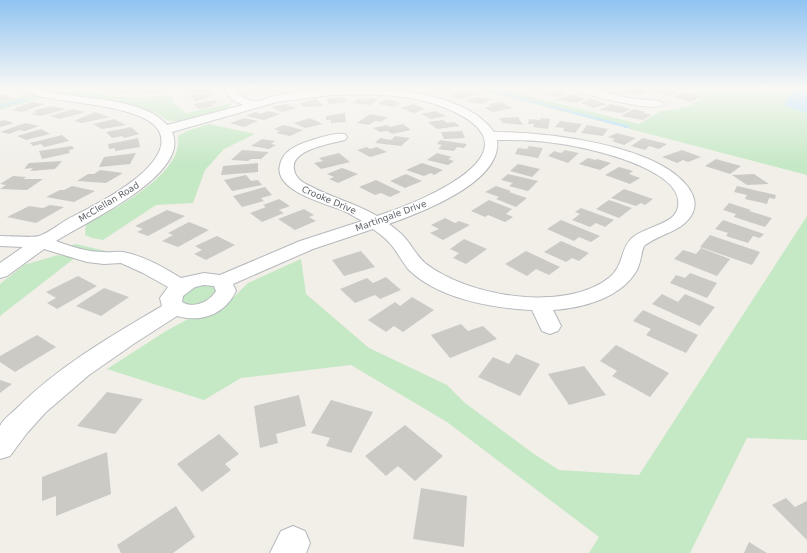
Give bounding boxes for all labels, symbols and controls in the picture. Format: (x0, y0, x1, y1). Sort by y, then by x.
street label: McClellan Road (77, 180, 141, 224)
street label: Crooke Drive (300, 184, 358, 216)
street label: Martingale Drive (354, 198, 428, 233)

